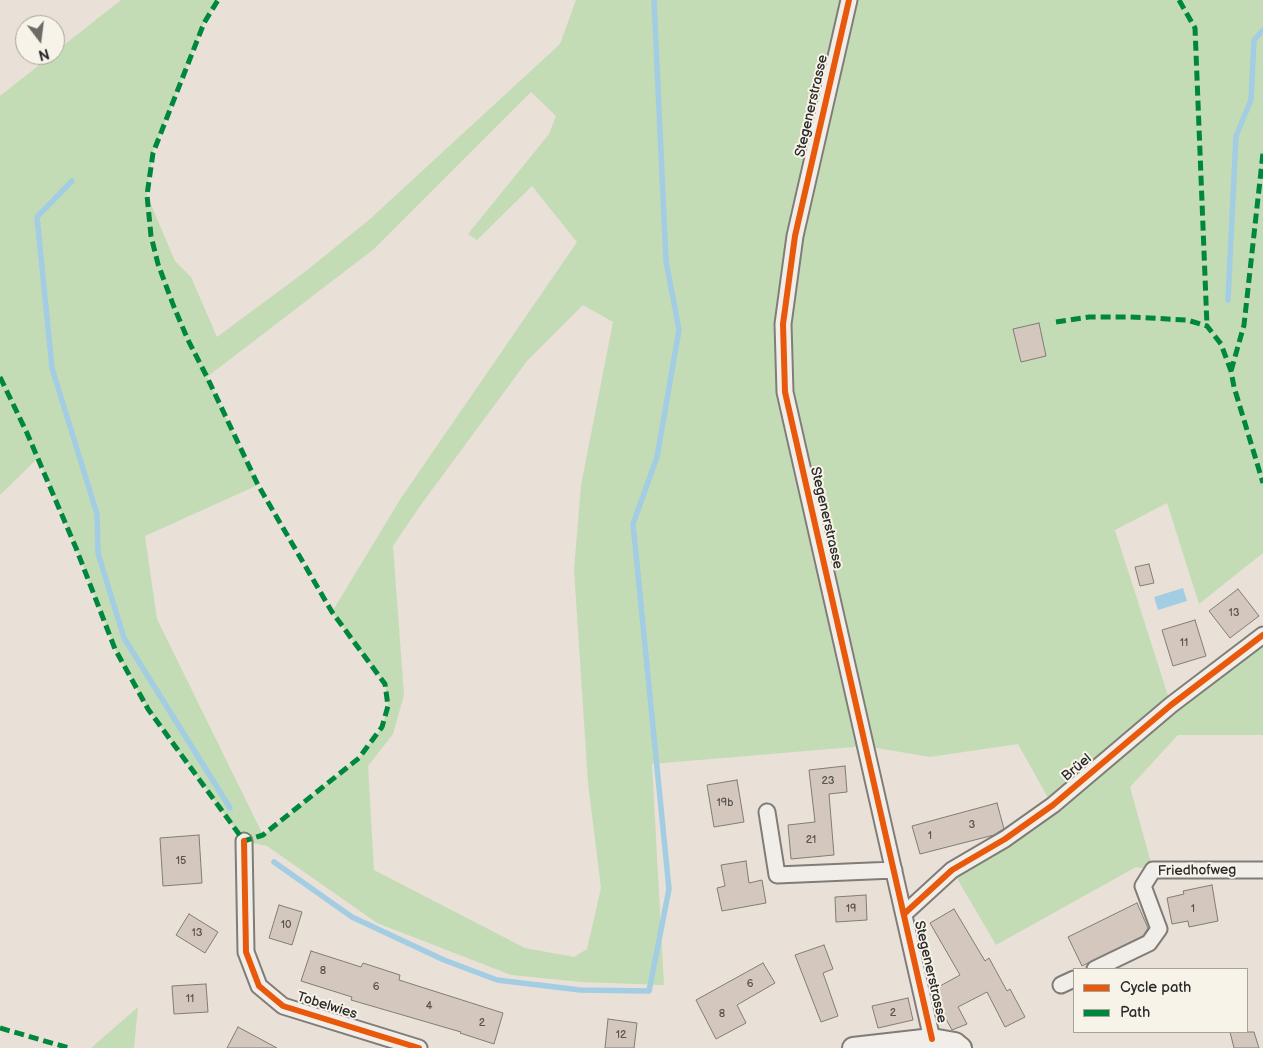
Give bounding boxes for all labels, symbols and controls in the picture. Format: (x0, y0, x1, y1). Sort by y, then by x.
north arrow (15, 15, 65, 65)
text: N (36, 44, 51, 64)
street label: Stegenerstrasse (792, 53, 832, 159)
street label: Stegenerstrasse (806, 465, 846, 571)
house number: 13 (1228, 606, 1240, 620)
house number: 11 (1180, 636, 1188, 650)
street label: Brüel (1059, 751, 1095, 785)
house number: 23 (821, 774, 835, 788)
house number: 19b (717, 796, 733, 810)
house number: 3 (969, 818, 975, 832)
house number: 1 (928, 829, 932, 843)
house number: 21 (806, 833, 816, 847)
house number: 15 (176, 854, 186, 868)
street label: Friedhofweg (1158, 862, 1236, 880)
house number: 19 (846, 902, 856, 916)
house number: 1 (1191, 902, 1195, 916)
house number: 10 (281, 918, 291, 932)
street label: Stegenerstrasse (910, 919, 950, 1025)
house number: 13 (191, 926, 203, 940)
house number: 8 (320, 964, 326, 978)
legend (1073, 968, 1248, 1033)
house number: 6 (747, 977, 753, 991)
text: Cycle path (1120, 978, 1191, 997)
house number: 6 (373, 980, 379, 994)
street label: Tobelwies (295, 989, 359, 1023)
house number: 11 (186, 992, 194, 1006)
house number: 4 (426, 999, 432, 1013)
text: Path (1120, 1003, 1150, 1022)
house number: 2 (890, 1006, 896, 1020)
house number: 8 (719, 1007, 725, 1021)
house number: 2 (479, 1016, 485, 1030)
house number: 12 (616, 1028, 626, 1042)

